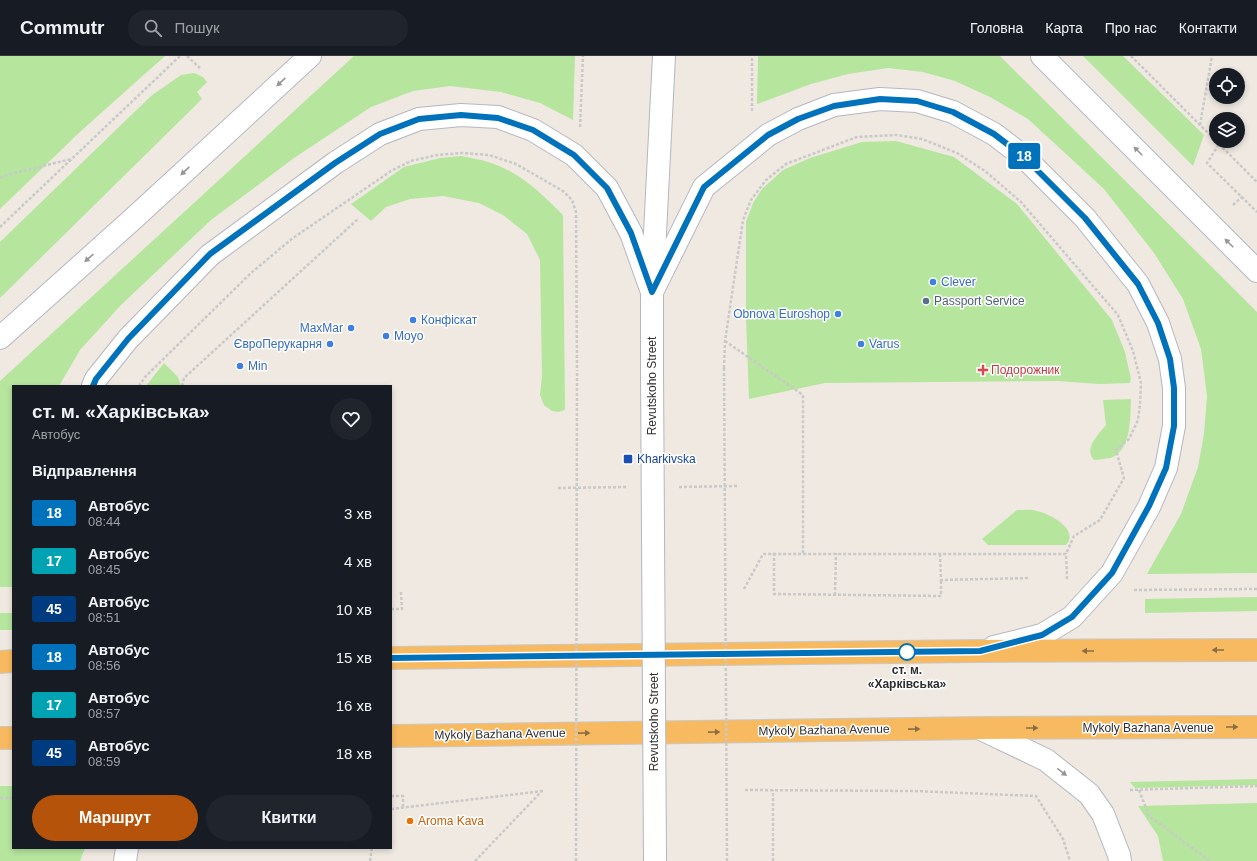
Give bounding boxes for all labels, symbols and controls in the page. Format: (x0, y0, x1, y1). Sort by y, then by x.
search box (128, 10, 408, 46)
text: Commutr (20, 17, 104, 38)
icon: search (142, 17, 164, 39)
text: Пошук (174, 19, 220, 36)
text: Головна (970, 20, 1023, 36)
text: Карта (1045, 20, 1083, 36)
text: Про нас (1105, 20, 1157, 36)
text: Контакти (1179, 20, 1237, 36)
map controls (1209, 68, 1245, 148)
button: locate (1209, 68, 1245, 104)
one-way arrow (276, 78, 286, 87)
button: layers (1209, 112, 1245, 148)
line badge: 18 (1006, 143, 1042, 169)
one-way arrow (1133, 146, 1142, 156)
text: 18 (1016, 148, 1032, 164)
one-way arrow (180, 166, 191, 175)
one-way arrow (1224, 238, 1234, 248)
one-way arrow (85, 253, 94, 262)
place label: Clever (941, 275, 976, 289)
marker: Clever (928, 277, 938, 287)
place label: Passport Service (934, 294, 1025, 308)
marker: Passport Service (921, 296, 931, 306)
place label: Obnova Euroshop (733, 307, 830, 321)
marker: Obnova Euroshop (833, 309, 843, 319)
place label: Конфіскат (421, 313, 478, 327)
marker: Конфіскат (408, 315, 418, 325)
place label: MaxMar (300, 321, 343, 335)
marker: MaxMar (346, 323, 356, 333)
place label: Moyo (394, 329, 424, 343)
marker: Moyo (381, 331, 391, 341)
street label: Revutskoho Street (645, 336, 659, 435)
place label: ЄвроПерукарня (234, 337, 322, 351)
place label: Varus (869, 337, 899, 351)
marker: ЄвроПерукарня (325, 339, 335, 349)
marker: Varus (856, 339, 866, 349)
place label: Min (248, 359, 267, 373)
marker: Min (235, 361, 245, 371)
place label: Подорожник (991, 363, 1060, 377)
marker: Подорожник (978, 365, 988, 375)
button: heart (330, 398, 372, 440)
text: ст. м. «Харківська» (32, 401, 210, 422)
text: Автобус (32, 427, 80, 442)
place label: Kharkivska (637, 452, 696, 466)
marker: Kharkivska (622, 453, 634, 465)
text: Відправлення (32, 462, 137, 479)
text: Автобус (88, 497, 150, 514)
text: 18 (46, 505, 62, 521)
text: 3 хв (344, 505, 372, 522)
text: 08:44 (88, 514, 121, 529)
text: Автобус (88, 545, 150, 562)
text: 17 (46, 553, 62, 569)
text: 4 хв (344, 553, 372, 570)
text: 08:45 (88, 562, 121, 577)
text: Автобус (88, 593, 150, 610)
text: 45 (46, 601, 62, 617)
text: 10 хв (336, 601, 372, 618)
text: 08:51 (88, 610, 121, 625)
text: Автобус (88, 641, 150, 658)
marker: ст. м. «Харківська» (898, 643, 916, 661)
one-way arrow (1211, 647, 1224, 653)
one-way arrow (1081, 648, 1094, 654)
text: 18 (46, 649, 62, 665)
text: 15 хв (336, 649, 372, 666)
text: 08:56 (88, 658, 121, 673)
place label: ст. м. «Харківська» (868, 663, 947, 691)
street label: Revutskoho Street (647, 672, 661, 771)
text: Автобус (88, 689, 150, 706)
text: 17 (46, 697, 62, 713)
text: 16 хв (336, 697, 372, 714)
text: 08:57 (88, 706, 121, 721)
street label: Mykoly Bazhana Avenue (1082, 721, 1214, 735)
street label: Mykoly Bazhana Avenue (758, 722, 890, 738)
one-way arrow (1226, 724, 1239, 730)
one-way arrow (1026, 725, 1039, 731)
street label: Mykoly Bazhana Avenue (434, 726, 566, 742)
one-way arrow (908, 726, 921, 732)
one-way arrow (708, 728, 720, 735)
one-way arrow (578, 730, 591, 736)
text: Автобус (88, 737, 150, 754)
text: 45 (46, 745, 62, 761)
text: 18 хв (336, 745, 372, 762)
text: 08:59 (88, 754, 121, 769)
one-way arrow (1057, 768, 1068, 777)
button: Маршрут (32, 795, 198, 841)
button: Квитки (206, 795, 372, 841)
place label: Aroma Kava (418, 814, 484, 828)
marker: Aroma Kava (405, 816, 415, 826)

